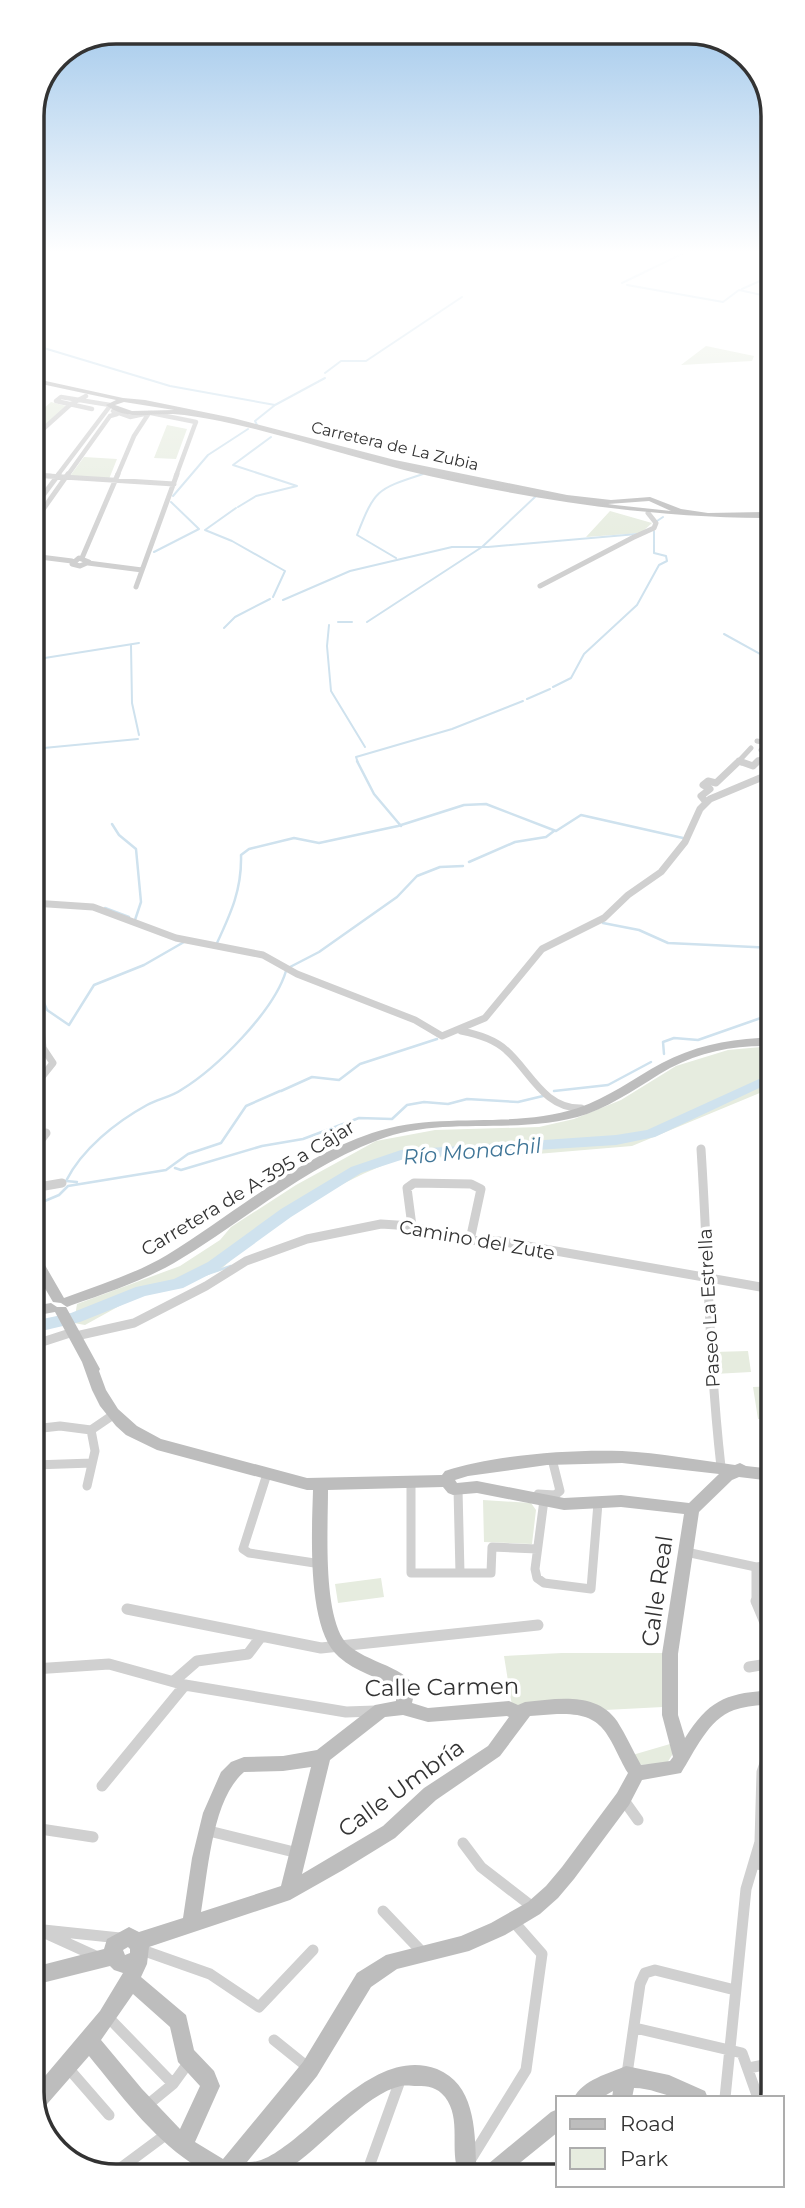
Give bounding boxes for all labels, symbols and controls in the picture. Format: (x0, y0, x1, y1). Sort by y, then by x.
street label: Carretera de La Zubia (309, 417, 481, 475)
street label: Carretera de A-395 a Cájar (137, 1115, 359, 1261)
water label: Río Monachil (402, 1132, 542, 1169)
street label: Camino del Zute (397, 1215, 557, 1265)
street label: Paseo La Estrella (693, 1228, 725, 1388)
street label: Calle Real (635, 1534, 679, 1648)
street label: Calle Carmen (364, 1672, 520, 1702)
street label: Calle Umbría (332, 1733, 470, 1843)
legend (556, 2096, 784, 2187)
text: Road (620, 2111, 675, 2136)
text: Park (620, 2146, 668, 2171)

